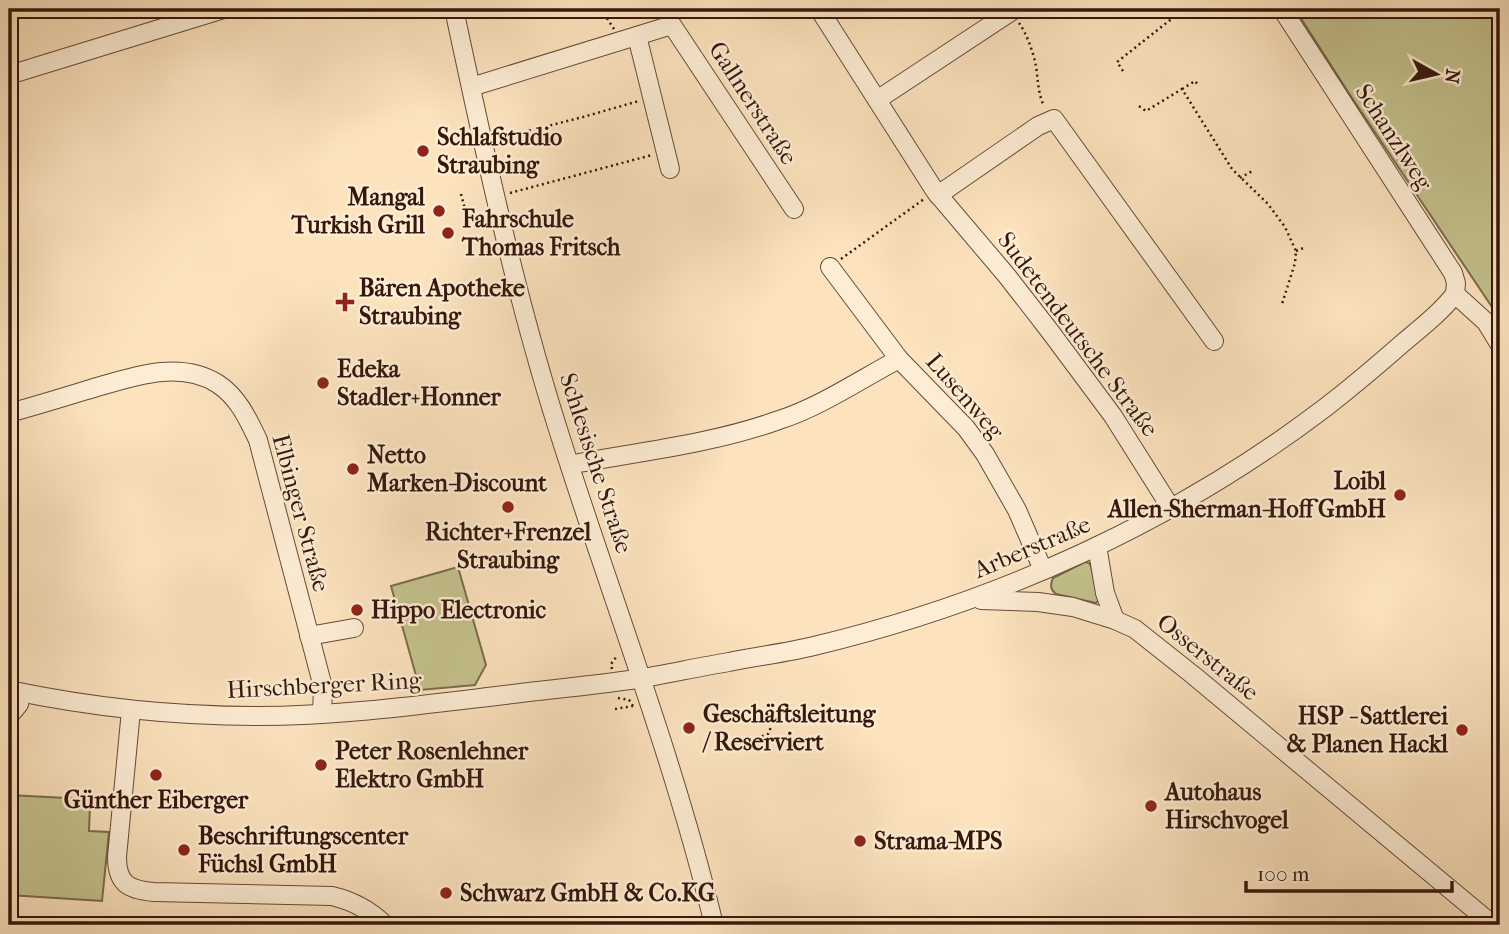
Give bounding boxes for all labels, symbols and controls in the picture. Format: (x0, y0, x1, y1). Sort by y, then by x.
street label: Gallnerstraße (703, 36, 803, 170)
north arrow (1400, 38, 1470, 108)
text: N (1440, 68, 1464, 85)
street label: Schanzlweg (1349, 79, 1439, 196)
place label: Schlafstudio Straubing (437, 123, 562, 179)
marker: Schlafstudio Straubing (415, 143, 431, 159)
place label: Mangal Turkish Grill (290, 183, 425, 239)
marker: Mangal Turkish Grill (431, 203, 447, 219)
place label: Fahrschule Thomas Fritsch (461, 205, 621, 261)
marker: Fahrschule Thomas Fritsch (440, 225, 456, 241)
street label: Sudetendeutsche Straße (992, 226, 1164, 442)
place label: Bären Apotheke Straubing (359, 274, 525, 330)
marker: Bären Apotheke Straubing (337, 294, 353, 310)
street label: Lusenweg (920, 347, 1011, 445)
place label: Edeka Stadler+Honner (337, 355, 502, 411)
street label: Schlesische Straße (554, 369, 638, 557)
marker: Edeka Stadler+Honner (315, 375, 331, 391)
street label: Elbinger Straße (267, 431, 336, 595)
place label: Netto Marken-Discount (367, 441, 547, 497)
marker: Netto Marken-Discount (345, 461, 361, 477)
place label: Loibl Allen-Sherman-Hoff GmbH (1106, 467, 1386, 523)
marker: Loibl Allen-Sherman-Hoff GmbH (1392, 487, 1408, 503)
marker: Richter+Frenzel Straubing (500, 499, 516, 515)
street label: Arberstraße (968, 510, 1095, 585)
place label: Richter+Frenzel Straubing (425, 518, 591, 574)
place label: Hippo Electronic (371, 596, 546, 624)
marker: Hippo Electronic (349, 602, 365, 618)
street label: Osserstraße (1152, 608, 1265, 707)
street label: Hirschberger Ring (226, 666, 423, 704)
place label: Geschäftsleitung / Reserviert (702, 700, 876, 756)
place label: HSP - Sattlerei & Planen Hackl (1287, 702, 1449, 758)
marker: Geschäftsleitung / Reserviert (681, 720, 697, 736)
marker: HSP - Sattlerei & Planen Hackl (1454, 722, 1470, 738)
place label: Peter Rosenlehner Elektro GmbH (335, 737, 529, 793)
marker: Peter Rosenlehner Elektro GmbH (313, 757, 329, 773)
marker: Günther Eiberger (148, 767, 164, 783)
place label: Autohaus Hirschvogel (1163, 778, 1289, 834)
place label: Günther Eiberger (64, 786, 249, 814)
marker: Autohaus Hirschvogel (1143, 798, 1159, 814)
place label: Beschriftungscenter Füchsl GmbH (197, 822, 409, 878)
place label: Strama-MPS (874, 827, 1002, 855)
marker: Strama-MPS (852, 833, 868, 849)
marker: Beschriftungscenter Füchsl GmbH (176, 842, 192, 858)
scale bar (1246, 850, 1453, 894)
text: 100 m (1257, 862, 1310, 886)
place label: Schwarz GmbH & Co.KG (460, 879, 715, 907)
marker: Schwarz GmbH & Co.KG (438, 885, 454, 901)

